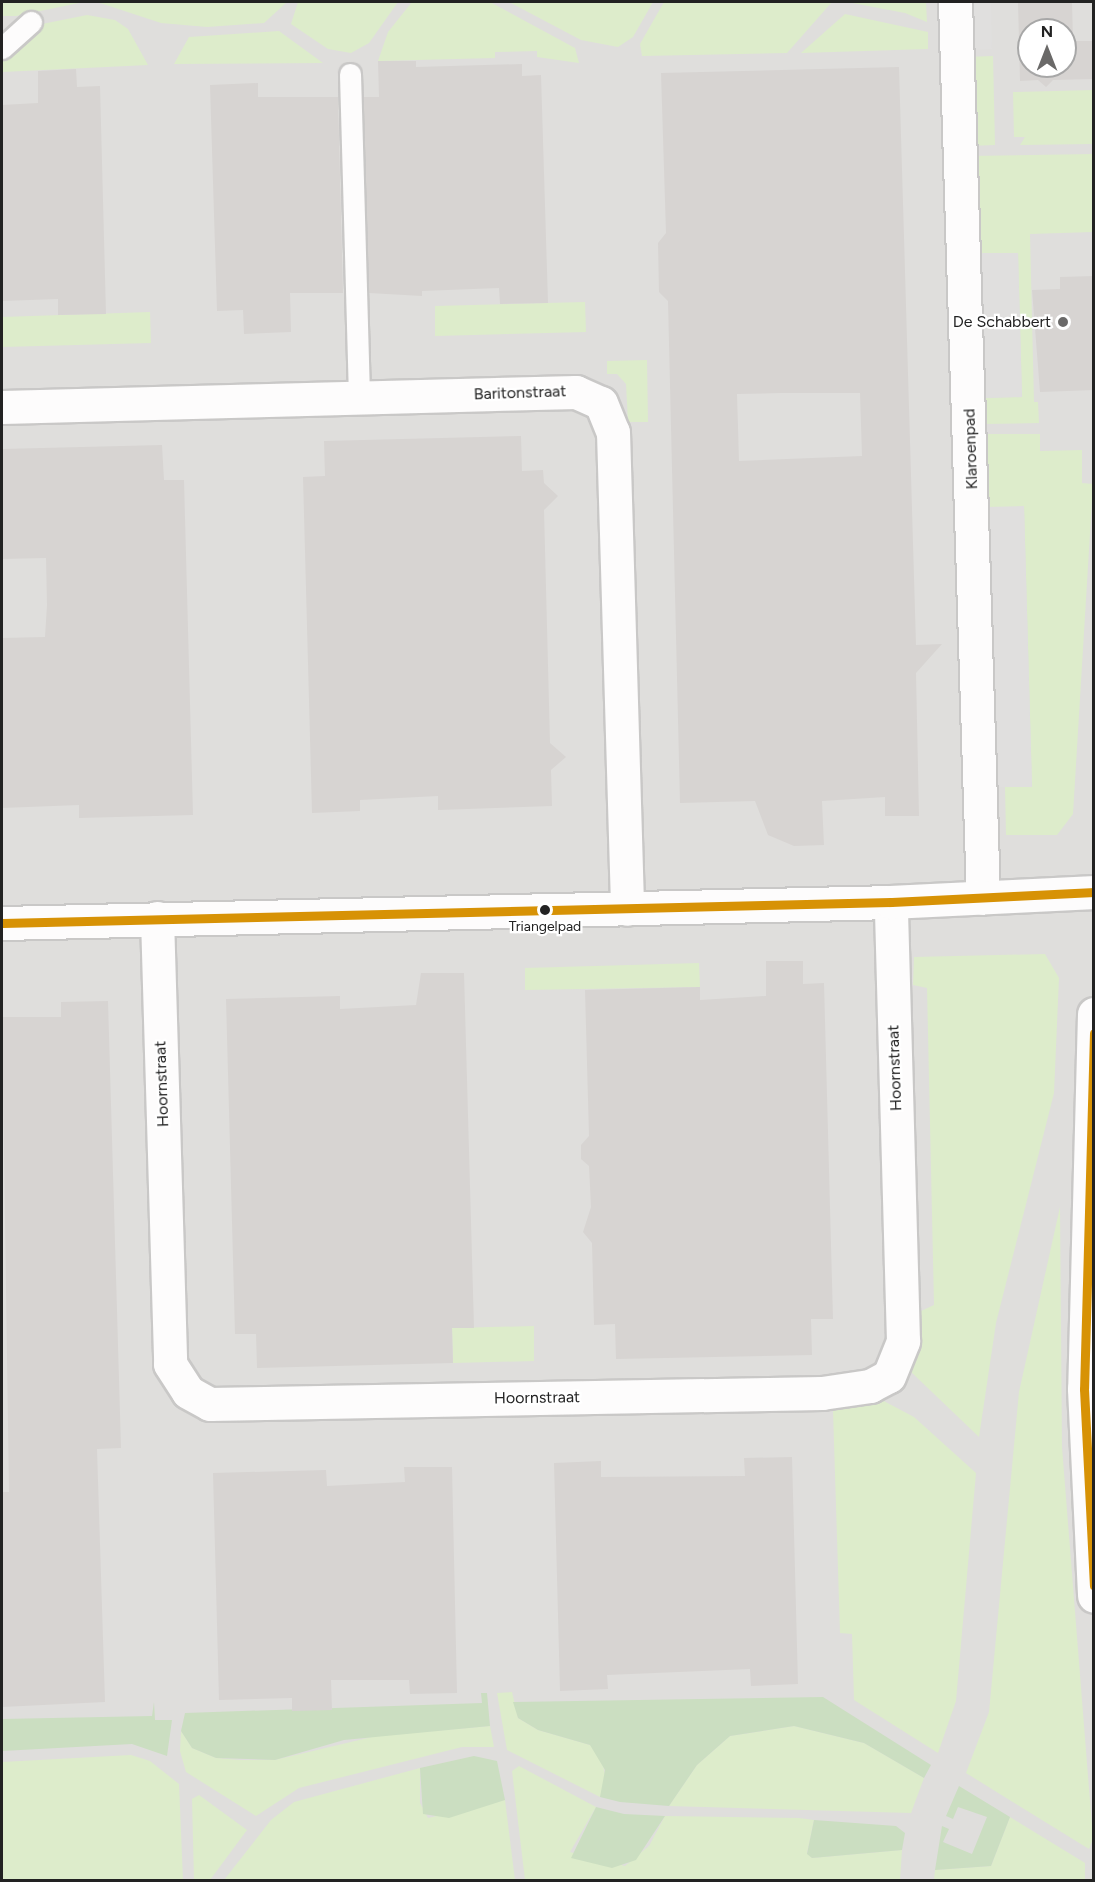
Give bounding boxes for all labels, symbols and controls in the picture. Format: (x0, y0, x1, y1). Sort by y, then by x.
north arrow (1017, 18, 1077, 78)
text: N (1041, 22, 1053, 41)
place label: De Schabbert (953, 312, 1051, 332)
marker: De Schabbert (1056, 315, 1070, 329)
street label: Baritonstraat (473, 382, 567, 404)
street label: Klaroenpad (960, 408, 982, 490)
marker: Triangelpad (539, 904, 551, 916)
place label: Triangelpad (509, 919, 581, 935)
street label: Hoornstraat (884, 1025, 906, 1111)
street label: Hoornstraat (151, 1041, 173, 1127)
street label: Hoornstraat (494, 1388, 580, 1408)

